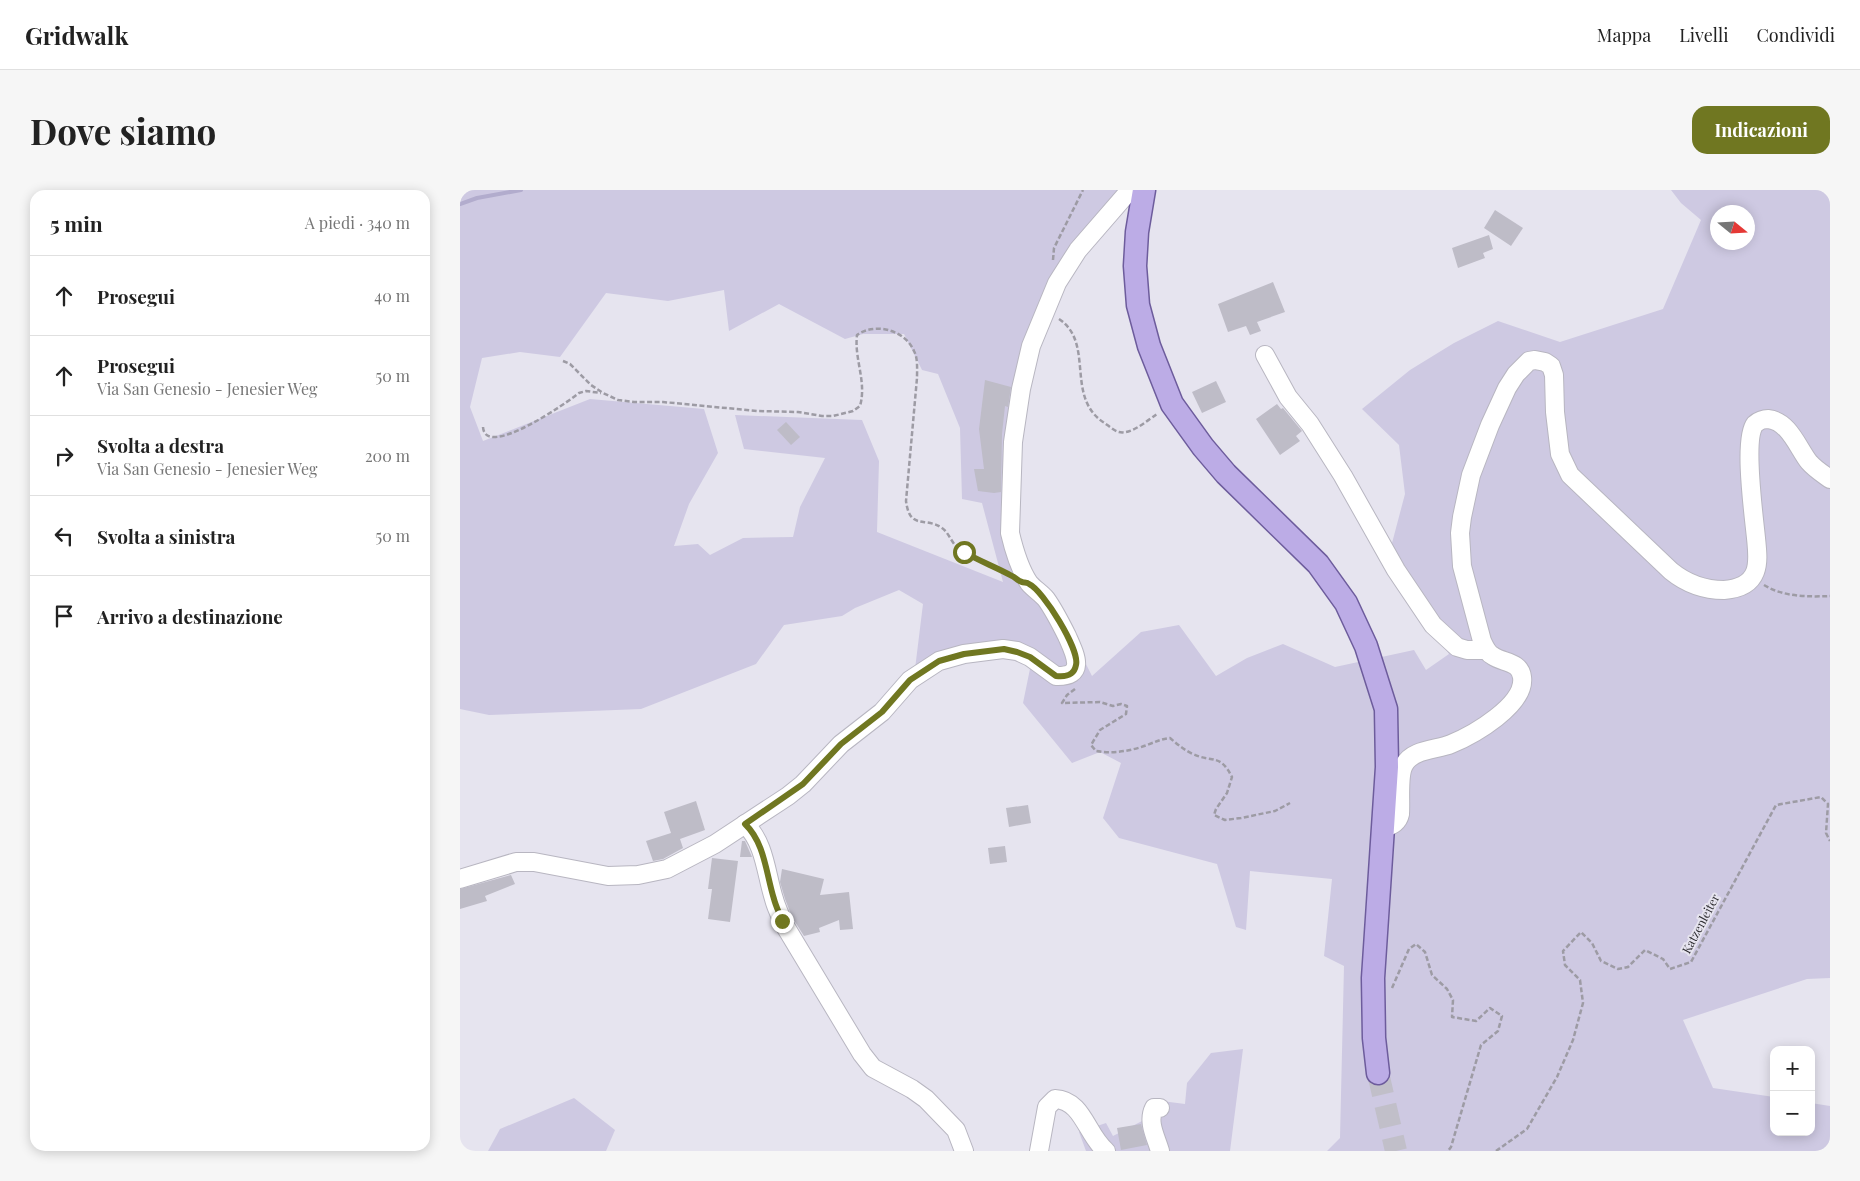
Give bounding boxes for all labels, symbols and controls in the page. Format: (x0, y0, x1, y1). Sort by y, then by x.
text: Gridwalk (25, 19, 128, 51)
text: Mappa (1597, 23, 1651, 47)
text: Livelli (1679, 23, 1728, 47)
text: Condividi (1756, 23, 1835, 47)
button: Indicazioni (1692, 106, 1830, 154)
text: Dove siamo (30, 107, 216, 154)
north arrow (1710, 205, 1755, 250)
text: 5 min (50, 209, 103, 237)
text: A piedi · 340 m (305, 212, 410, 233)
icon: ahead (50, 282, 78, 310)
text: Prosegui (97, 283, 175, 309)
text: 40 m (374, 285, 410, 306)
text: Prosegui (97, 352, 175, 378)
icon: ahead (50, 362, 78, 390)
text: 50 m (376, 365, 410, 386)
text: Via San Genesio - Jenesier Weg (97, 378, 318, 399)
text: Svolta a destra (97, 432, 224, 458)
icon: right (50, 442, 78, 470)
text: 200 m (365, 445, 410, 466)
text: Via San Genesio - Jenesier Weg (97, 458, 318, 479)
icon: left (50, 522, 78, 550)
text: Svolta a sinistra (97, 523, 235, 549)
text: 50 m (376, 525, 410, 546)
route start (953, 541, 976, 564)
icon: arrive (50, 602, 78, 630)
text: Arrivo a destinazione (97, 603, 283, 629)
street label: Katzenleiter (1678, 890, 1723, 956)
route end (771, 910, 794, 933)
map controls (1770, 1046, 1815, 1136)
button: + (1770, 1046, 1815, 1091)
button: − (1770, 1091, 1815, 1136)

